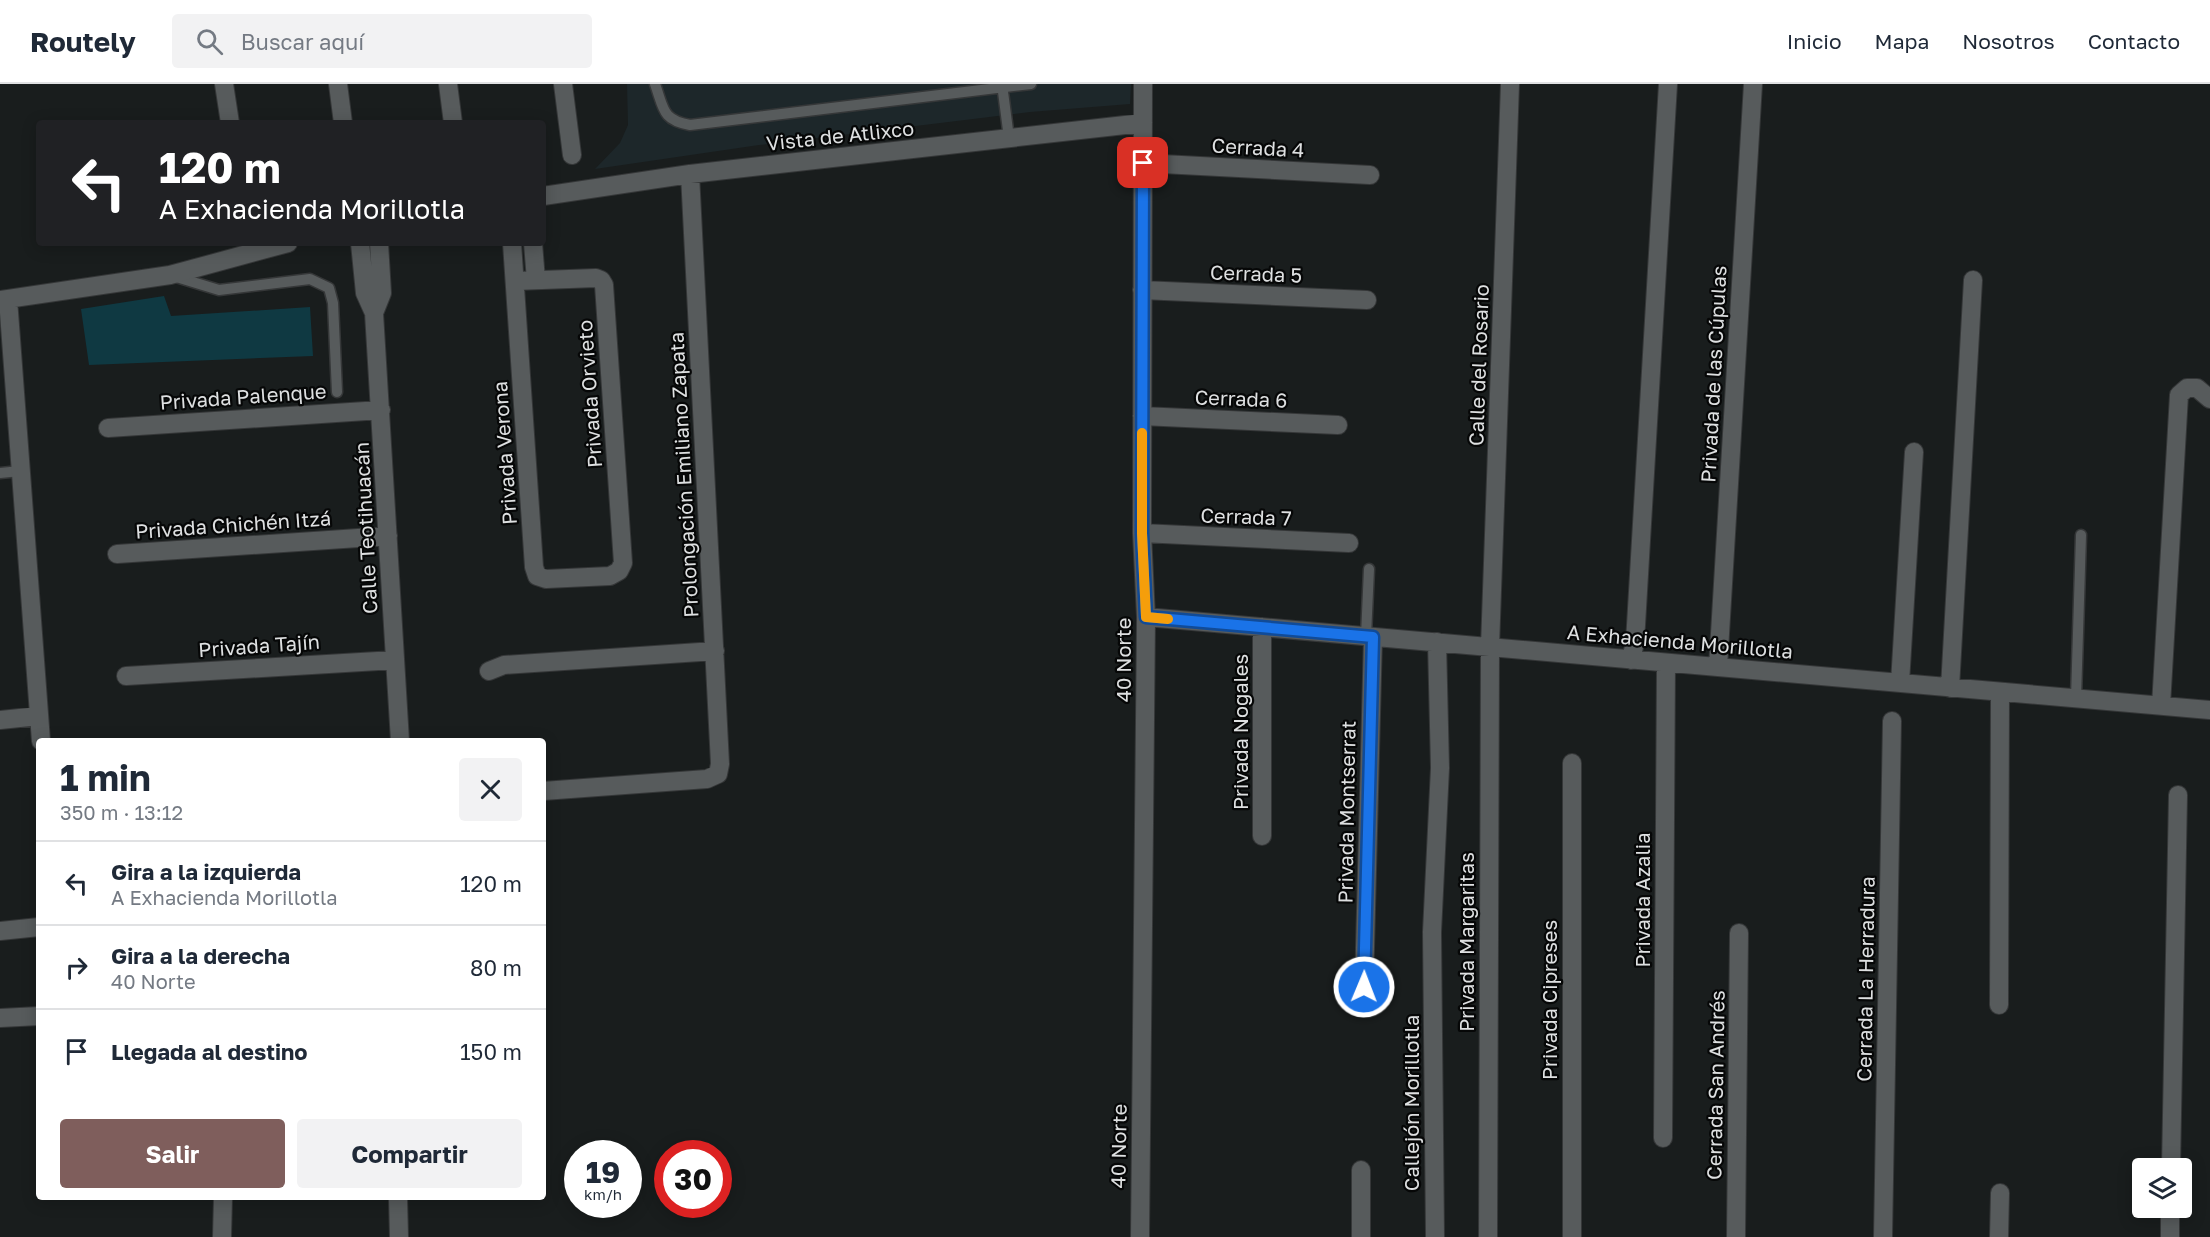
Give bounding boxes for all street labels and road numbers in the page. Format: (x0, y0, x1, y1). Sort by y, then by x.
street label: Vista de Atlixco (765, 115, 915, 155)
street label: Cerrada 4 (1211, 133, 1305, 161)
street label: Cerrada 5 (1210, 259, 1302, 287)
street label: Privada de las Cúpulas (1695, 265, 1731, 483)
street label: Calle del Rosario (1463, 284, 1493, 446)
street label: Privada Orvieto (572, 319, 606, 469)
street label: Prolongación Emiliano Zapata (664, 332, 702, 618)
street label: Privada Palenque (159, 378, 327, 414)
street label: Privada Verona (487, 380, 521, 526)
street label: Cerrada 6 (1194, 384, 1288, 412)
street label: Calle Teotihuacán (349, 442, 381, 614)
street label: Cerrada 7 (1200, 502, 1292, 530)
street label: Privada Chichén Itzá (134, 505, 332, 543)
street label: 40 Norte (1111, 618, 1135, 702)
street label: A Exhacienda Morillotla (1566, 619, 1794, 663)
street label: Privada Tajín (197, 629, 321, 661)
street label: Privada Nogales (1228, 654, 1252, 810)
street label: Privada Montserrat (1332, 720, 1360, 904)
street label: Privada Azalia (1630, 833, 1654, 967)
street label: Privada Margaritas (1454, 852, 1478, 1032)
street label: Cerrada La Herradura (1851, 876, 1879, 1082)
street label: Privada Cipreses (1537, 920, 1561, 1080)
street label: Cerrada San Andrés (1701, 990, 1729, 1180)
street label: Callejón Morillotla (1399, 1015, 1423, 1191)
street label: 40 Norte (1105, 1103, 1131, 1189)

